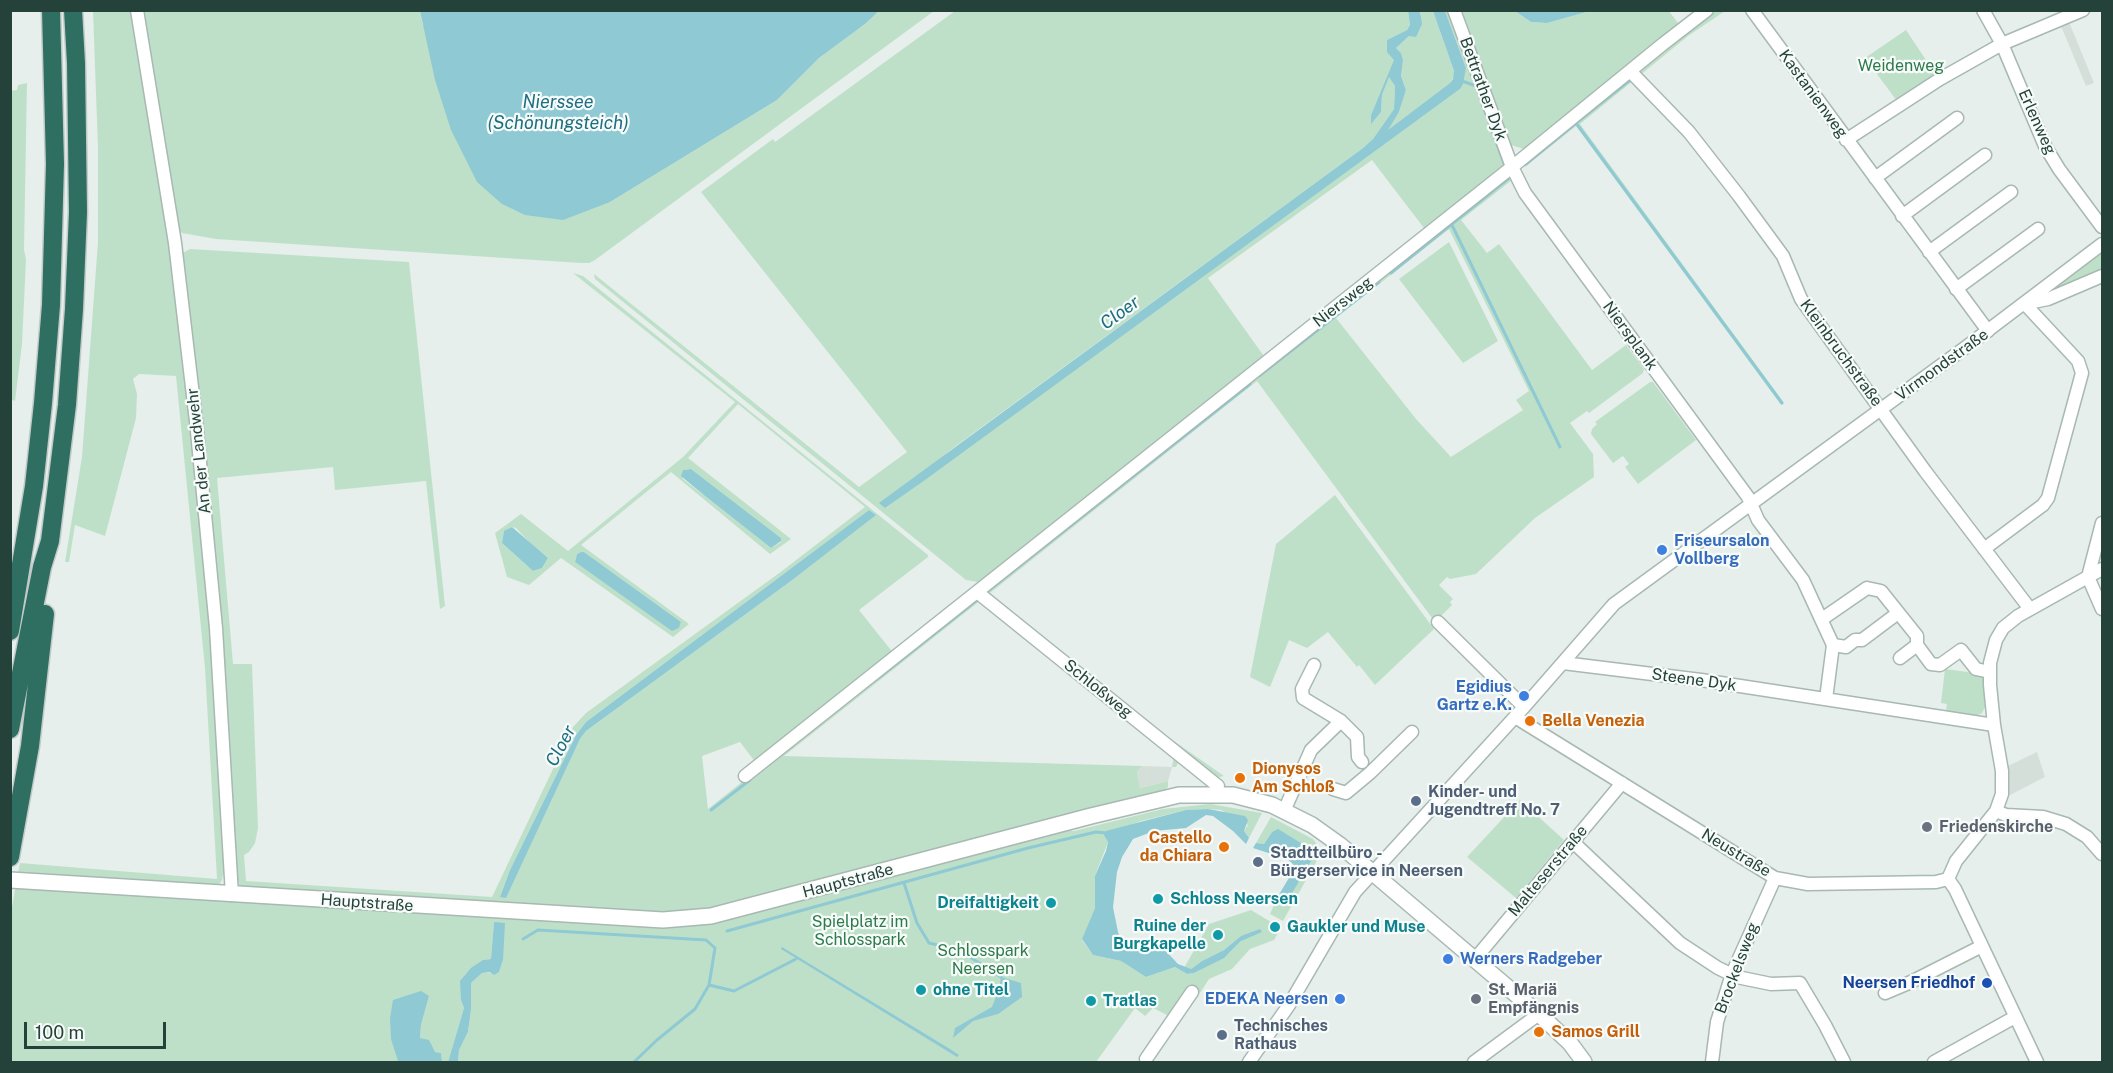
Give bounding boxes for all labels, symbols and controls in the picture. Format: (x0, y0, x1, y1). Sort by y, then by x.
street label: Bettrather Dyk (1455, 35, 1511, 143)
street label: Kastanienweg (1774, 46, 1852, 142)
park label: Weidenweg (1858, 56, 1944, 76)
street label: Erlenweg (2014, 86, 2060, 158)
water label: Nierssee (Schönungsteich) (487, 91, 629, 134)
street label: Niersweg (1309, 273, 1377, 331)
water label: Cloer (1096, 292, 1144, 334)
street label: Kleinbruchstraße (1796, 296, 1886, 410)
street label: Niersplank (1599, 298, 1661, 374)
street label: Virmondstraße (1892, 325, 1992, 405)
street label: An der Landwehr (183, 387, 215, 515)
place label: Friseursalon Vollberg (1674, 531, 1769, 569)
marker: Friseursalon Vollberg (1655, 543, 1669, 557)
street label: Schloßweg (1060, 656, 1136, 722)
street label: Steene Dyk (1650, 665, 1738, 695)
place label: Egidius Gartz e.K. (1437, 677, 1512, 715)
marker: Egidius Gartz e.K. (1517, 689, 1531, 703)
place label: Bella Venezia (1542, 711, 1645, 731)
marker: Bella Venezia (1523, 714, 1537, 728)
water label: Cloer (541, 722, 581, 770)
place label: Dionysos Am Schloß (1252, 759, 1335, 797)
marker: Dionysos Am Schloß (1233, 771, 1247, 785)
place label: Kinder- und Jugendtreff No. 7 (1428, 782, 1560, 820)
marker: Kinder- und Jugendtreff No. 7 (1409, 794, 1423, 808)
place label: Friedenskirche (1939, 817, 2053, 837)
marker: Friedenskirche (1920, 820, 1934, 834)
street label: Malteserstraße (1504, 822, 1592, 920)
street label: Neustraße (1698, 825, 1774, 881)
place label: Castello da Chiara (1140, 828, 1212, 866)
marker: Castello da Chiara (1217, 840, 1231, 854)
place label: Stadtteilbüro - Bürgerservice in Neersen (1270, 843, 1463, 881)
marker: Stadtteilbüro - Bürgerservice in Neersen (1251, 855, 1265, 869)
street label: Hauptstraße (800, 860, 896, 902)
place label: Schloss Neersen (1170, 889, 1298, 909)
street label: Hauptstraße (320, 890, 414, 916)
marker: Schloss Neersen (1151, 892, 1165, 906)
place label: Dreifaltigkeit (937, 893, 1039, 913)
marker: Dreifaltigkeit (1044, 896, 1058, 910)
park label: Spielplatz im Schlosspark (812, 912, 908, 950)
place label: Ruine der Burgkapelle (1113, 916, 1206, 954)
place label: Gaukler und Muse (1287, 917, 1426, 937)
marker: Gaukler und Muse (1268, 920, 1282, 934)
street label: Brockelsweg (1711, 920, 1763, 1016)
marker: Ruine der Burgkapelle (1211, 928, 1225, 942)
park label: Schlosspark Neersen (937, 941, 1029, 979)
place label: Werners Radgeber (1460, 949, 1602, 969)
marker: Werners Radgeber (1441, 952, 1455, 966)
place label: Neersen Friedhof (1842, 973, 1975, 993)
marker: Neersen Friedhof (1980, 976, 1994, 990)
place label: ohne Titel (933, 980, 1009, 1000)
place label: St. Mariä Empfängnis (1488, 980, 1579, 1018)
marker: ohne Titel (914, 983, 928, 997)
place label: EDEKA Neersen (1205, 989, 1328, 1009)
place label: Tratlas (1103, 991, 1157, 1011)
marker: EDEKA Neersen (1333, 992, 1347, 1006)
marker: St. Mariä Empfängnis (1469, 992, 1483, 1006)
marker: Tratlas (1084, 994, 1098, 1008)
scale bar (27, 1010, 170, 1048)
place label: Technisches Rathaus (1234, 1016, 1328, 1054)
text: 100 m (35, 1022, 84, 1043)
place label: Samos Grill (1551, 1022, 1640, 1042)
marker: Samos Grill (1532, 1025, 1546, 1039)
marker: Technisches Rathaus (1215, 1028, 1229, 1042)

